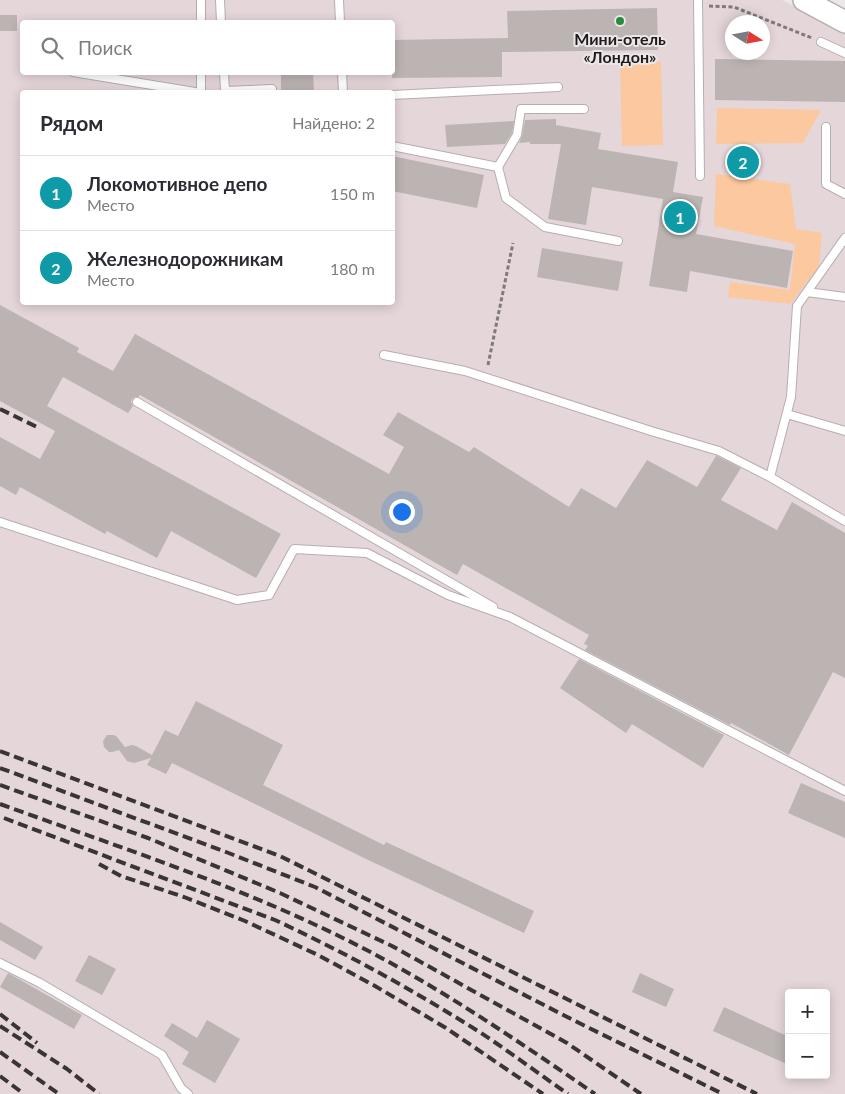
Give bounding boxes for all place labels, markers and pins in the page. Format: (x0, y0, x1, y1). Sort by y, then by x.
marker: Мини-отель «Лондон» (614, 15, 626, 27)
place label: Мини-отель «Лондон» (574, 29, 666, 66)
pin: 2 (727, 143, 759, 181)
pin: 1 (664, 198, 696, 236)

